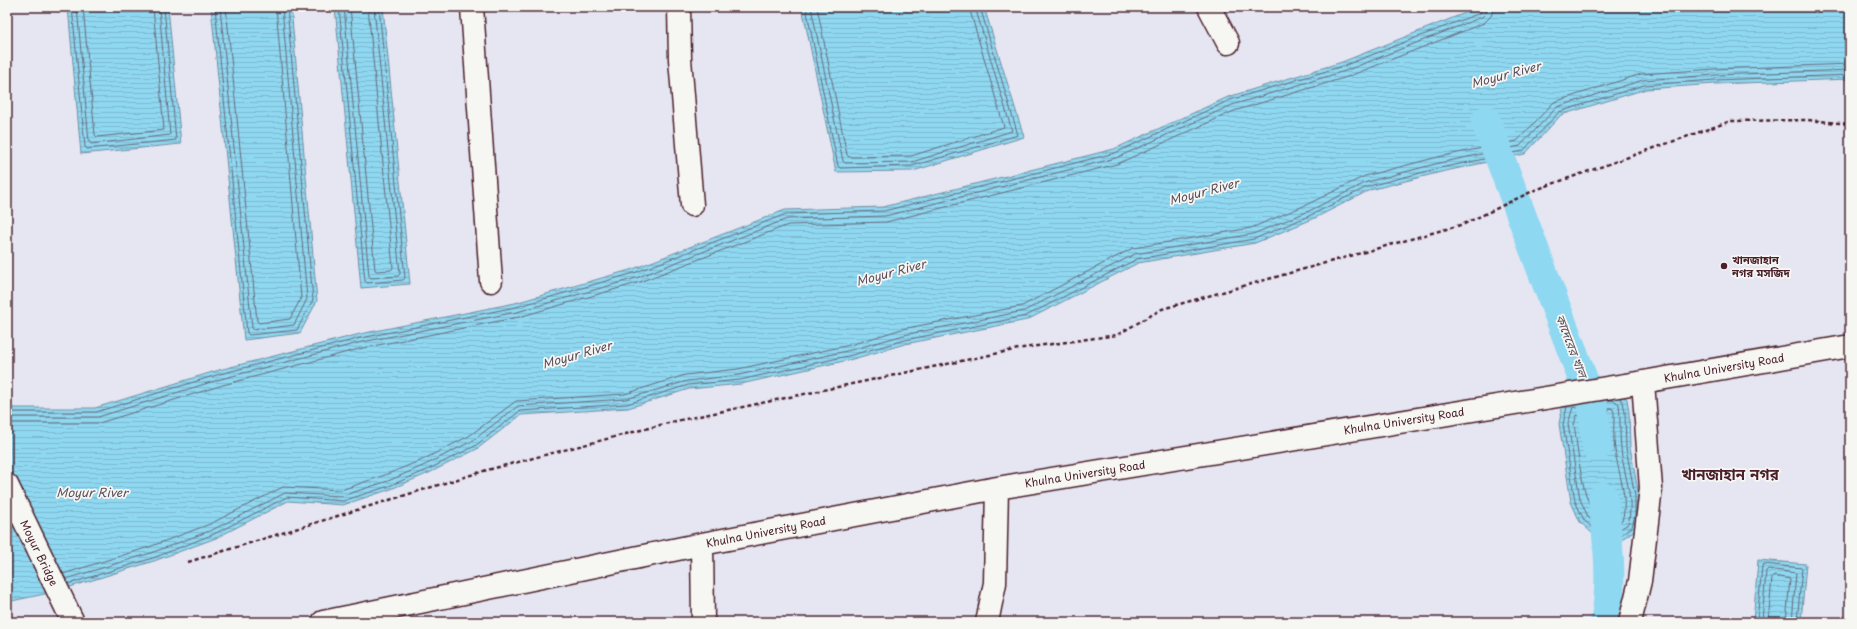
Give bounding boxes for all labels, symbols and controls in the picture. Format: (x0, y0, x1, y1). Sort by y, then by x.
water label: Moyur River (1469, 56, 1544, 92)
water label: Moyur River (1167, 173, 1242, 209)
place label: খানজাহান নগর মসজিদ (1731, 251, 1791, 281)
water label: Moyur River (854, 254, 929, 290)
marker: খানজাহান নগর মসজিদ (1719, 261, 1729, 271)
water label: কাদেরের খাল (1552, 311, 1593, 382)
water label: Moyur River (540, 335, 615, 373)
street label: Khulna University Road (1662, 349, 1785, 386)
street label: Khulna University Road (1342, 403, 1465, 438)
street label: Khulna University Road (1023, 456, 1146, 491)
district label: খানজাহান নগর (1681, 462, 1780, 485)
water label: Moyur River (56, 483, 129, 501)
street label: Khulna University Road (704, 512, 827, 551)
street label: Moyur Bridge (16, 517, 63, 589)

